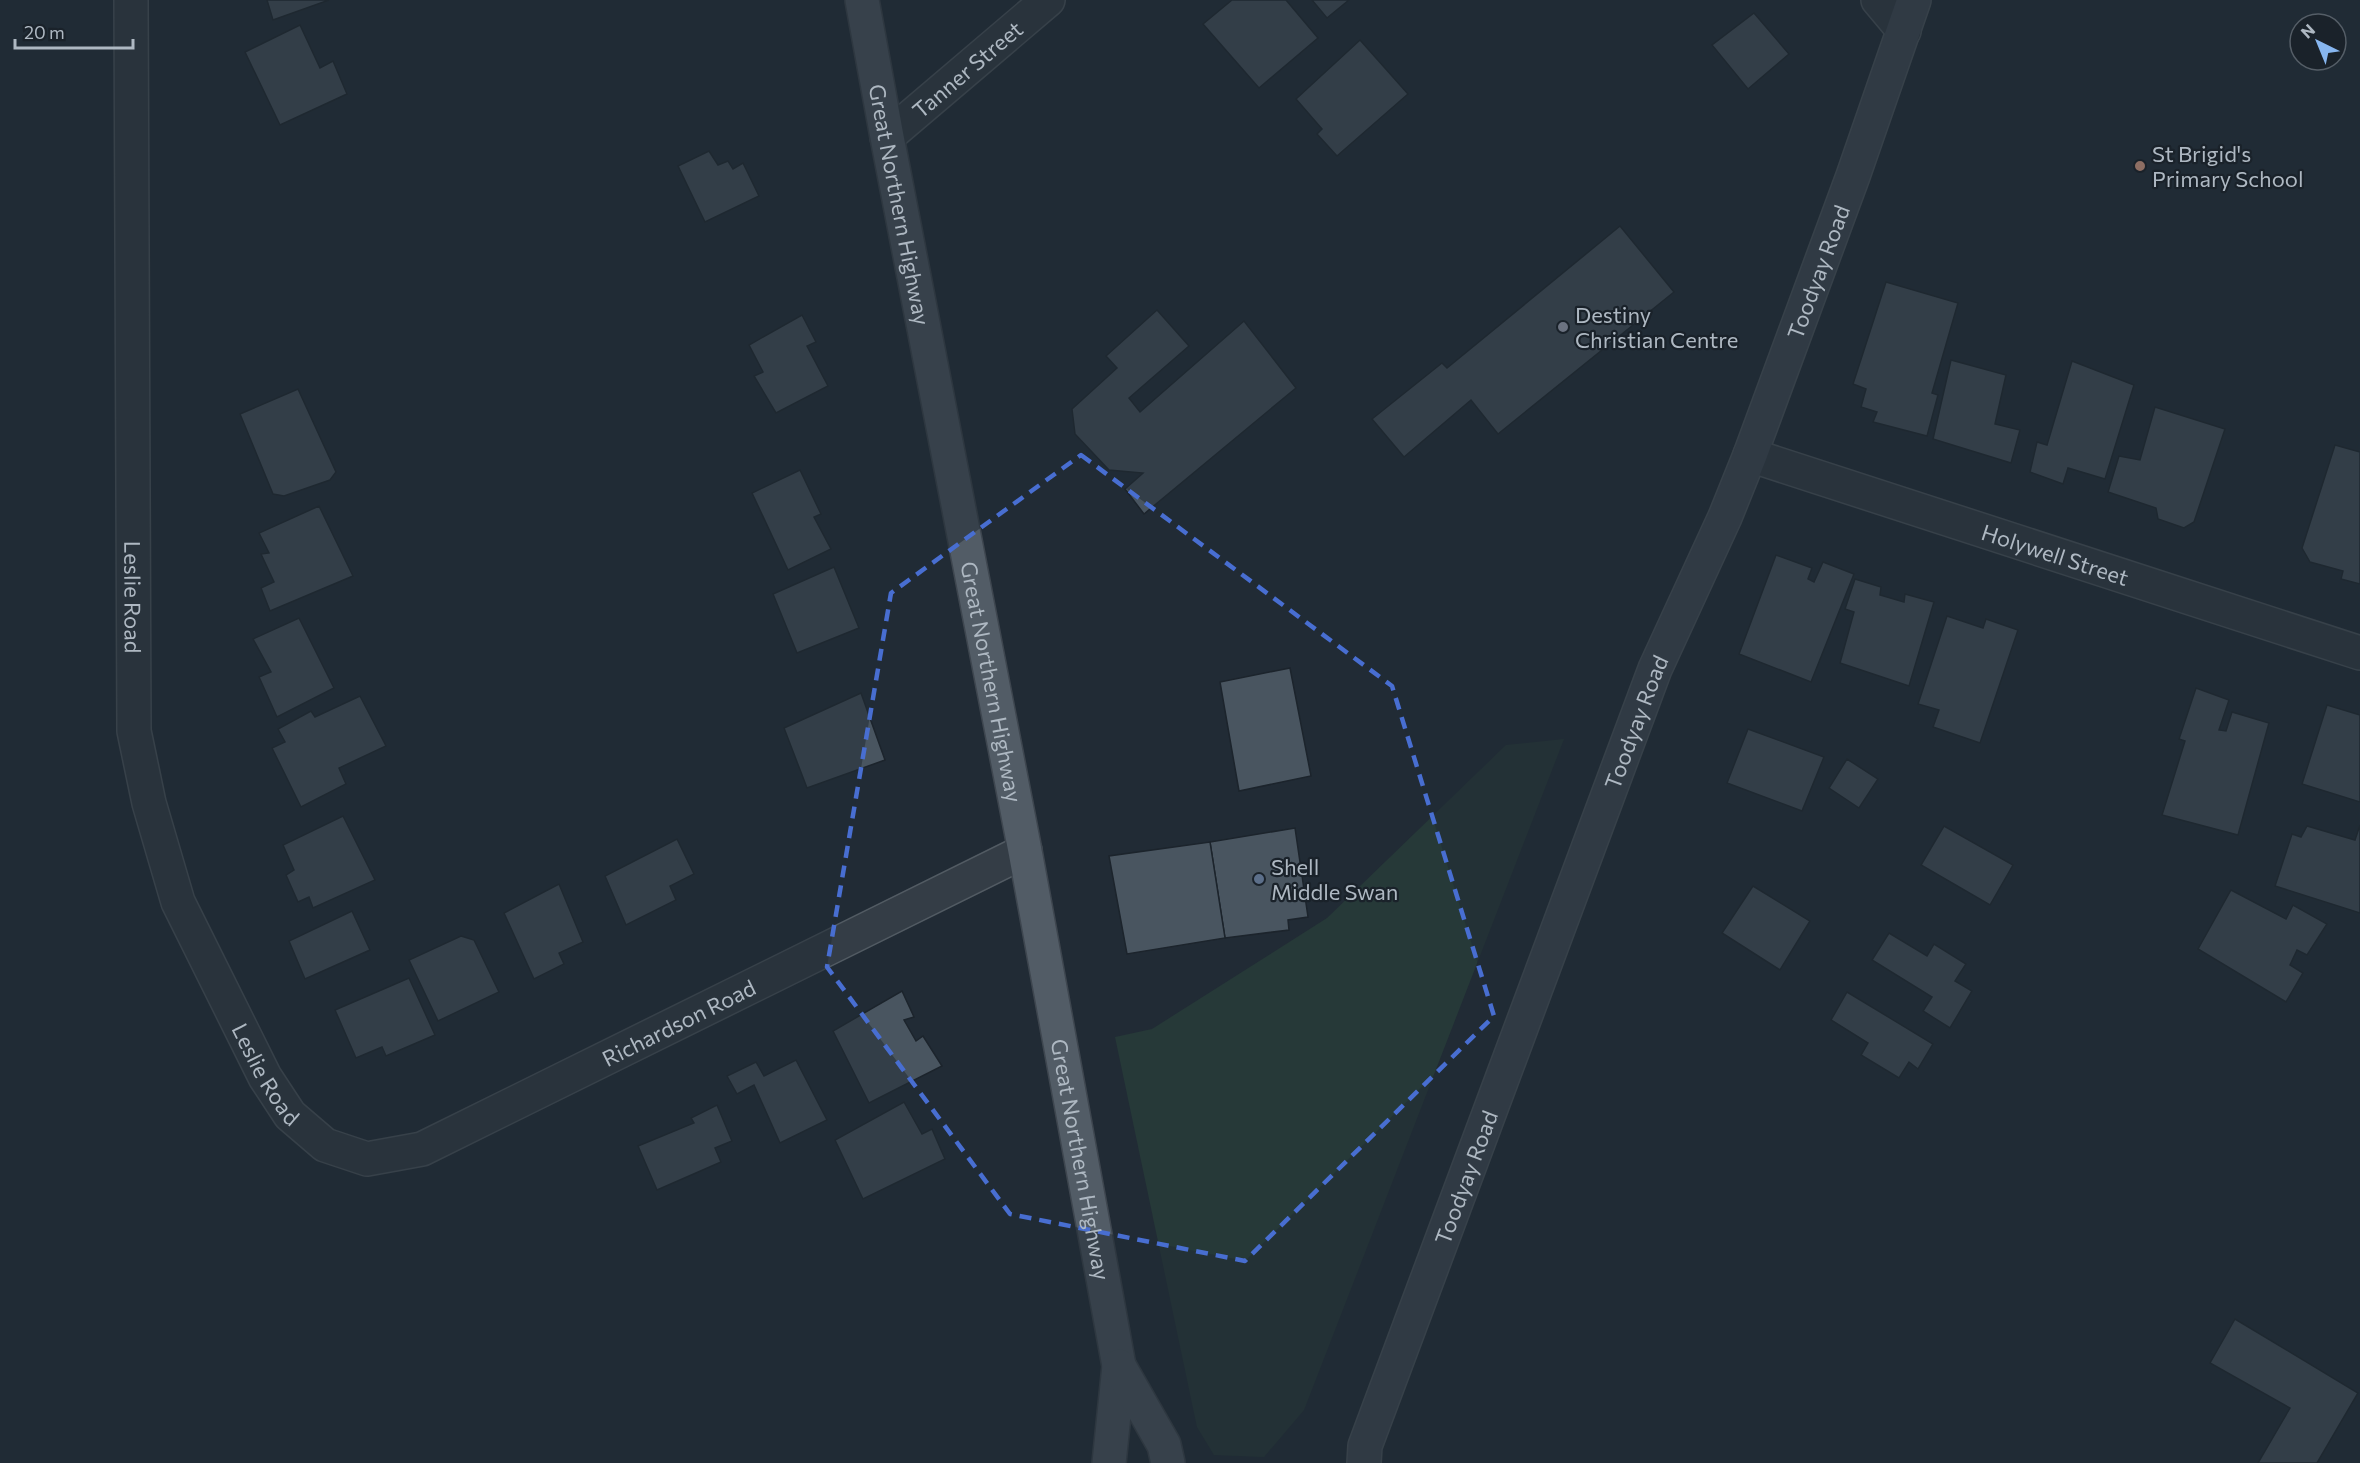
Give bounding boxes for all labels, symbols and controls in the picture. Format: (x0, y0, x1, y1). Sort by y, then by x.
scale bar (15, 12, 134, 50)
north arrow (2288, 12, 2348, 72)
street label: Tanner Street (907, 15, 1027, 123)
text: N (2297, 20, 2318, 42)
text: 20 m (24, 21, 65, 43)
street label: Great Northern Highway (864, 82, 937, 327)
place label: St Brigid's Primary School (2152, 140, 2304, 192)
marker: St Brigid's Primary School (2133, 159, 2147, 173)
street label: Toodyay Road (1781, 201, 1855, 342)
place label: Destiny Christian Centre (1575, 301, 1738, 353)
marker: Destiny Christian Centre (1556, 320, 1570, 334)
street label: Holywell Street (1978, 518, 2132, 591)
street label: Leslie Road (120, 541, 147, 653)
street label: Great Northern Highway (956, 559, 1029, 804)
street label: Toodyay Road (1598, 651, 1673, 793)
place label: Shell Middle Swan (1271, 853, 1398, 905)
marker: Shell Middle Swan (1252, 872, 1266, 886)
street label: Richardson Road (597, 973, 760, 1072)
street label: Leslie Road (227, 1019, 305, 1131)
street label: Great Northern Highway (1046, 1037, 1117, 1282)
street label: Toodyay Road (1428, 1106, 1503, 1248)

